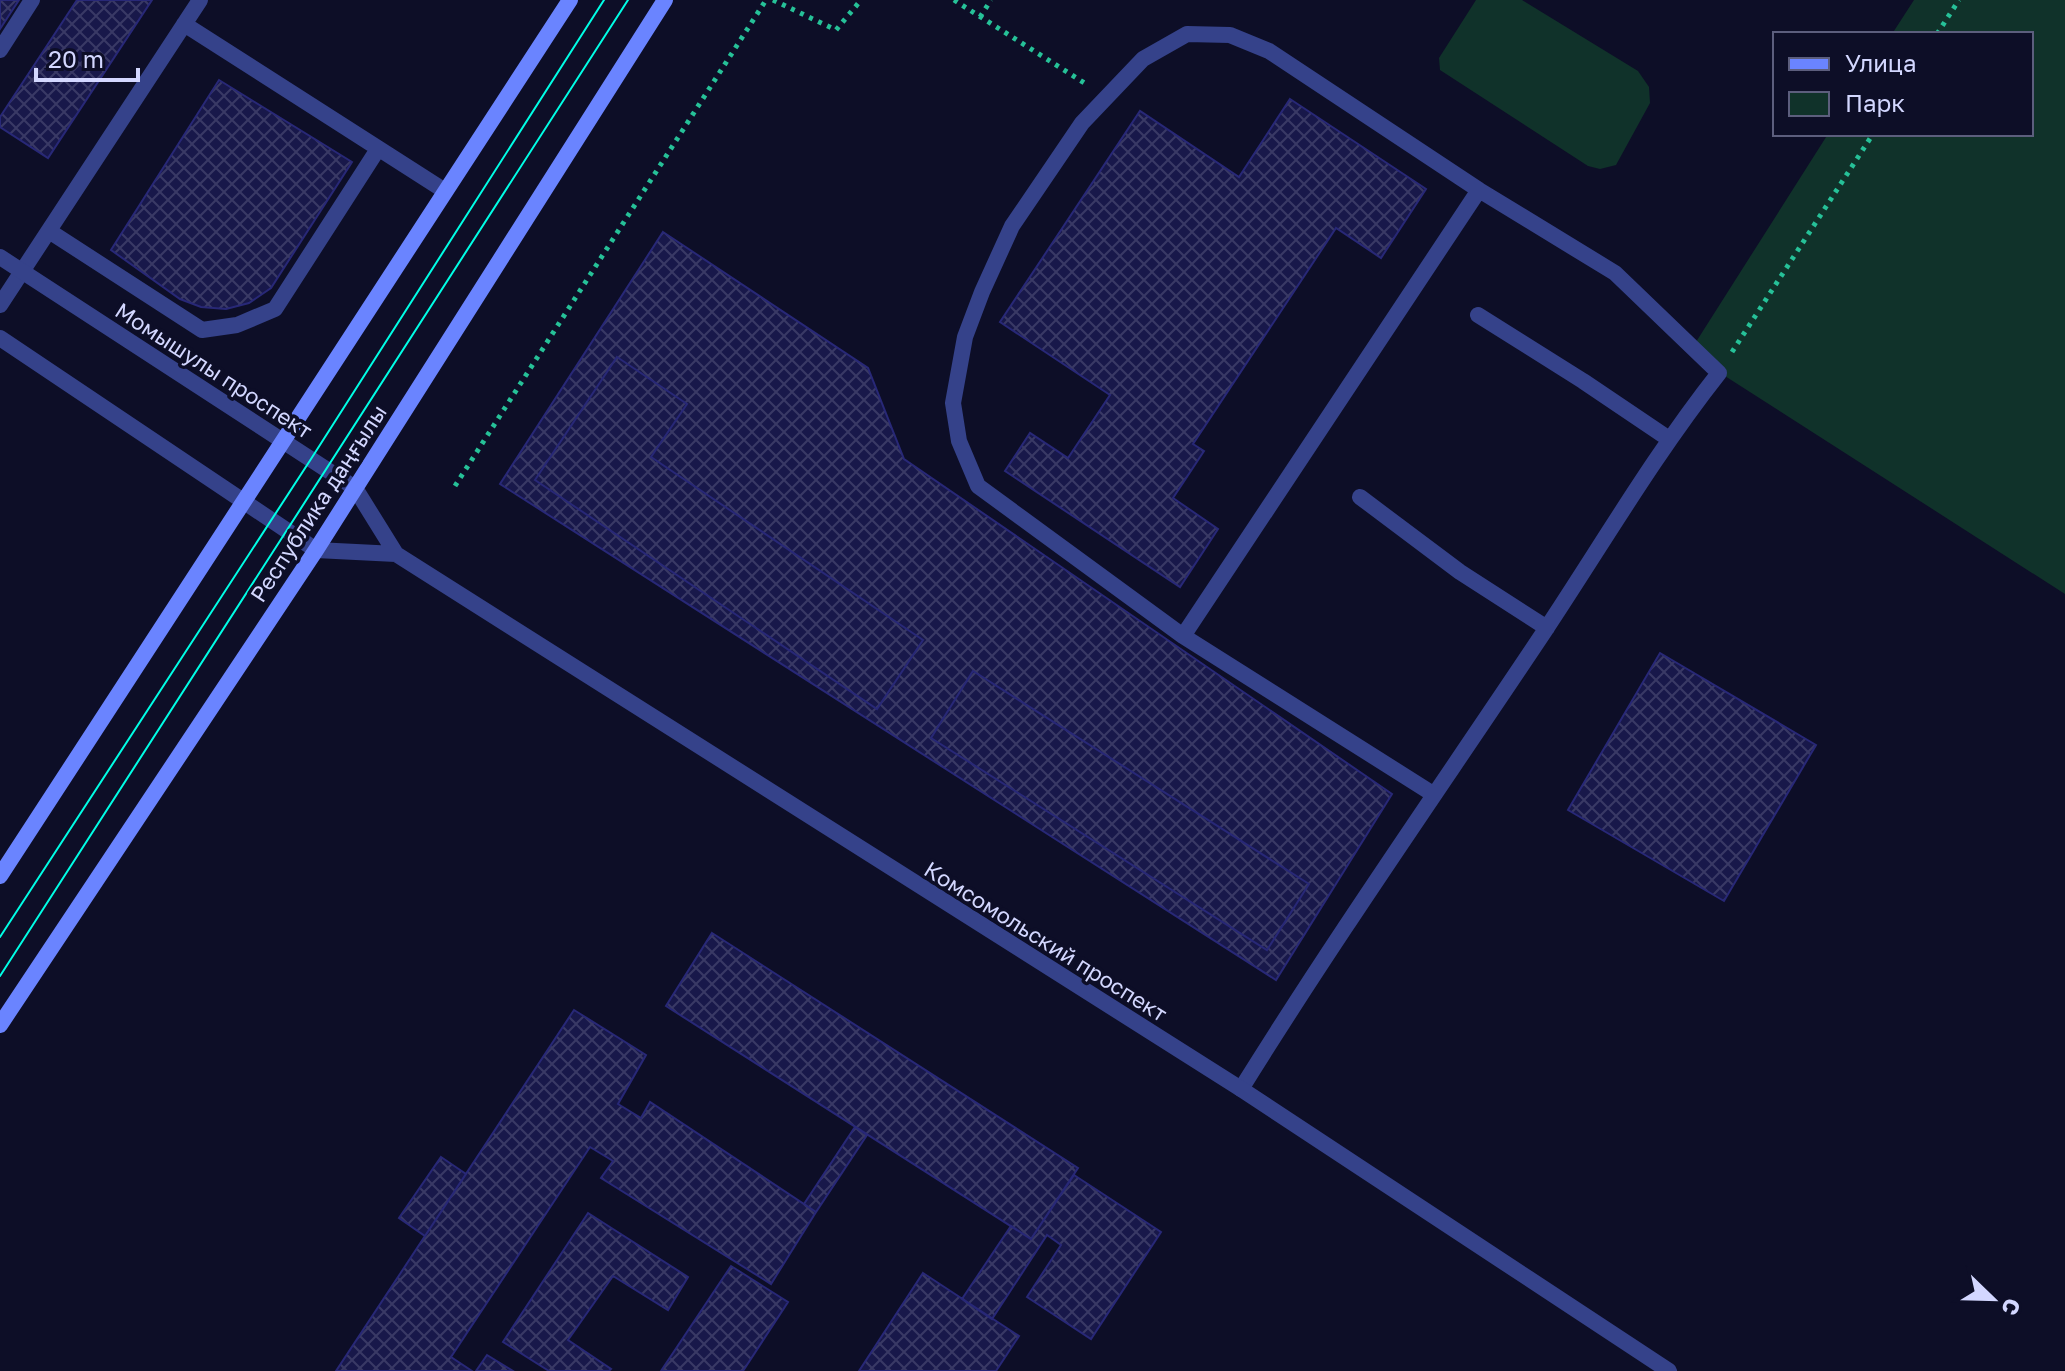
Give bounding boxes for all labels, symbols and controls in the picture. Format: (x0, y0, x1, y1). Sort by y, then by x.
scale bar (36, 32, 138, 82)
legend (1773, 32, 2033, 136)
text: 20 m (48, 44, 104, 73)
text: Улица (1845, 48, 1917, 77)
text: Парк (1845, 88, 1905, 117)
street label: Момышулы проспект (110, 296, 318, 444)
street label: Республика даңғылы (244, 399, 392, 607)
street label: Комсомольский проспект (920, 855, 1172, 1027)
north arrow (1953, 1259, 2033, 1339)
text: С (1996, 1295, 2027, 1319)

